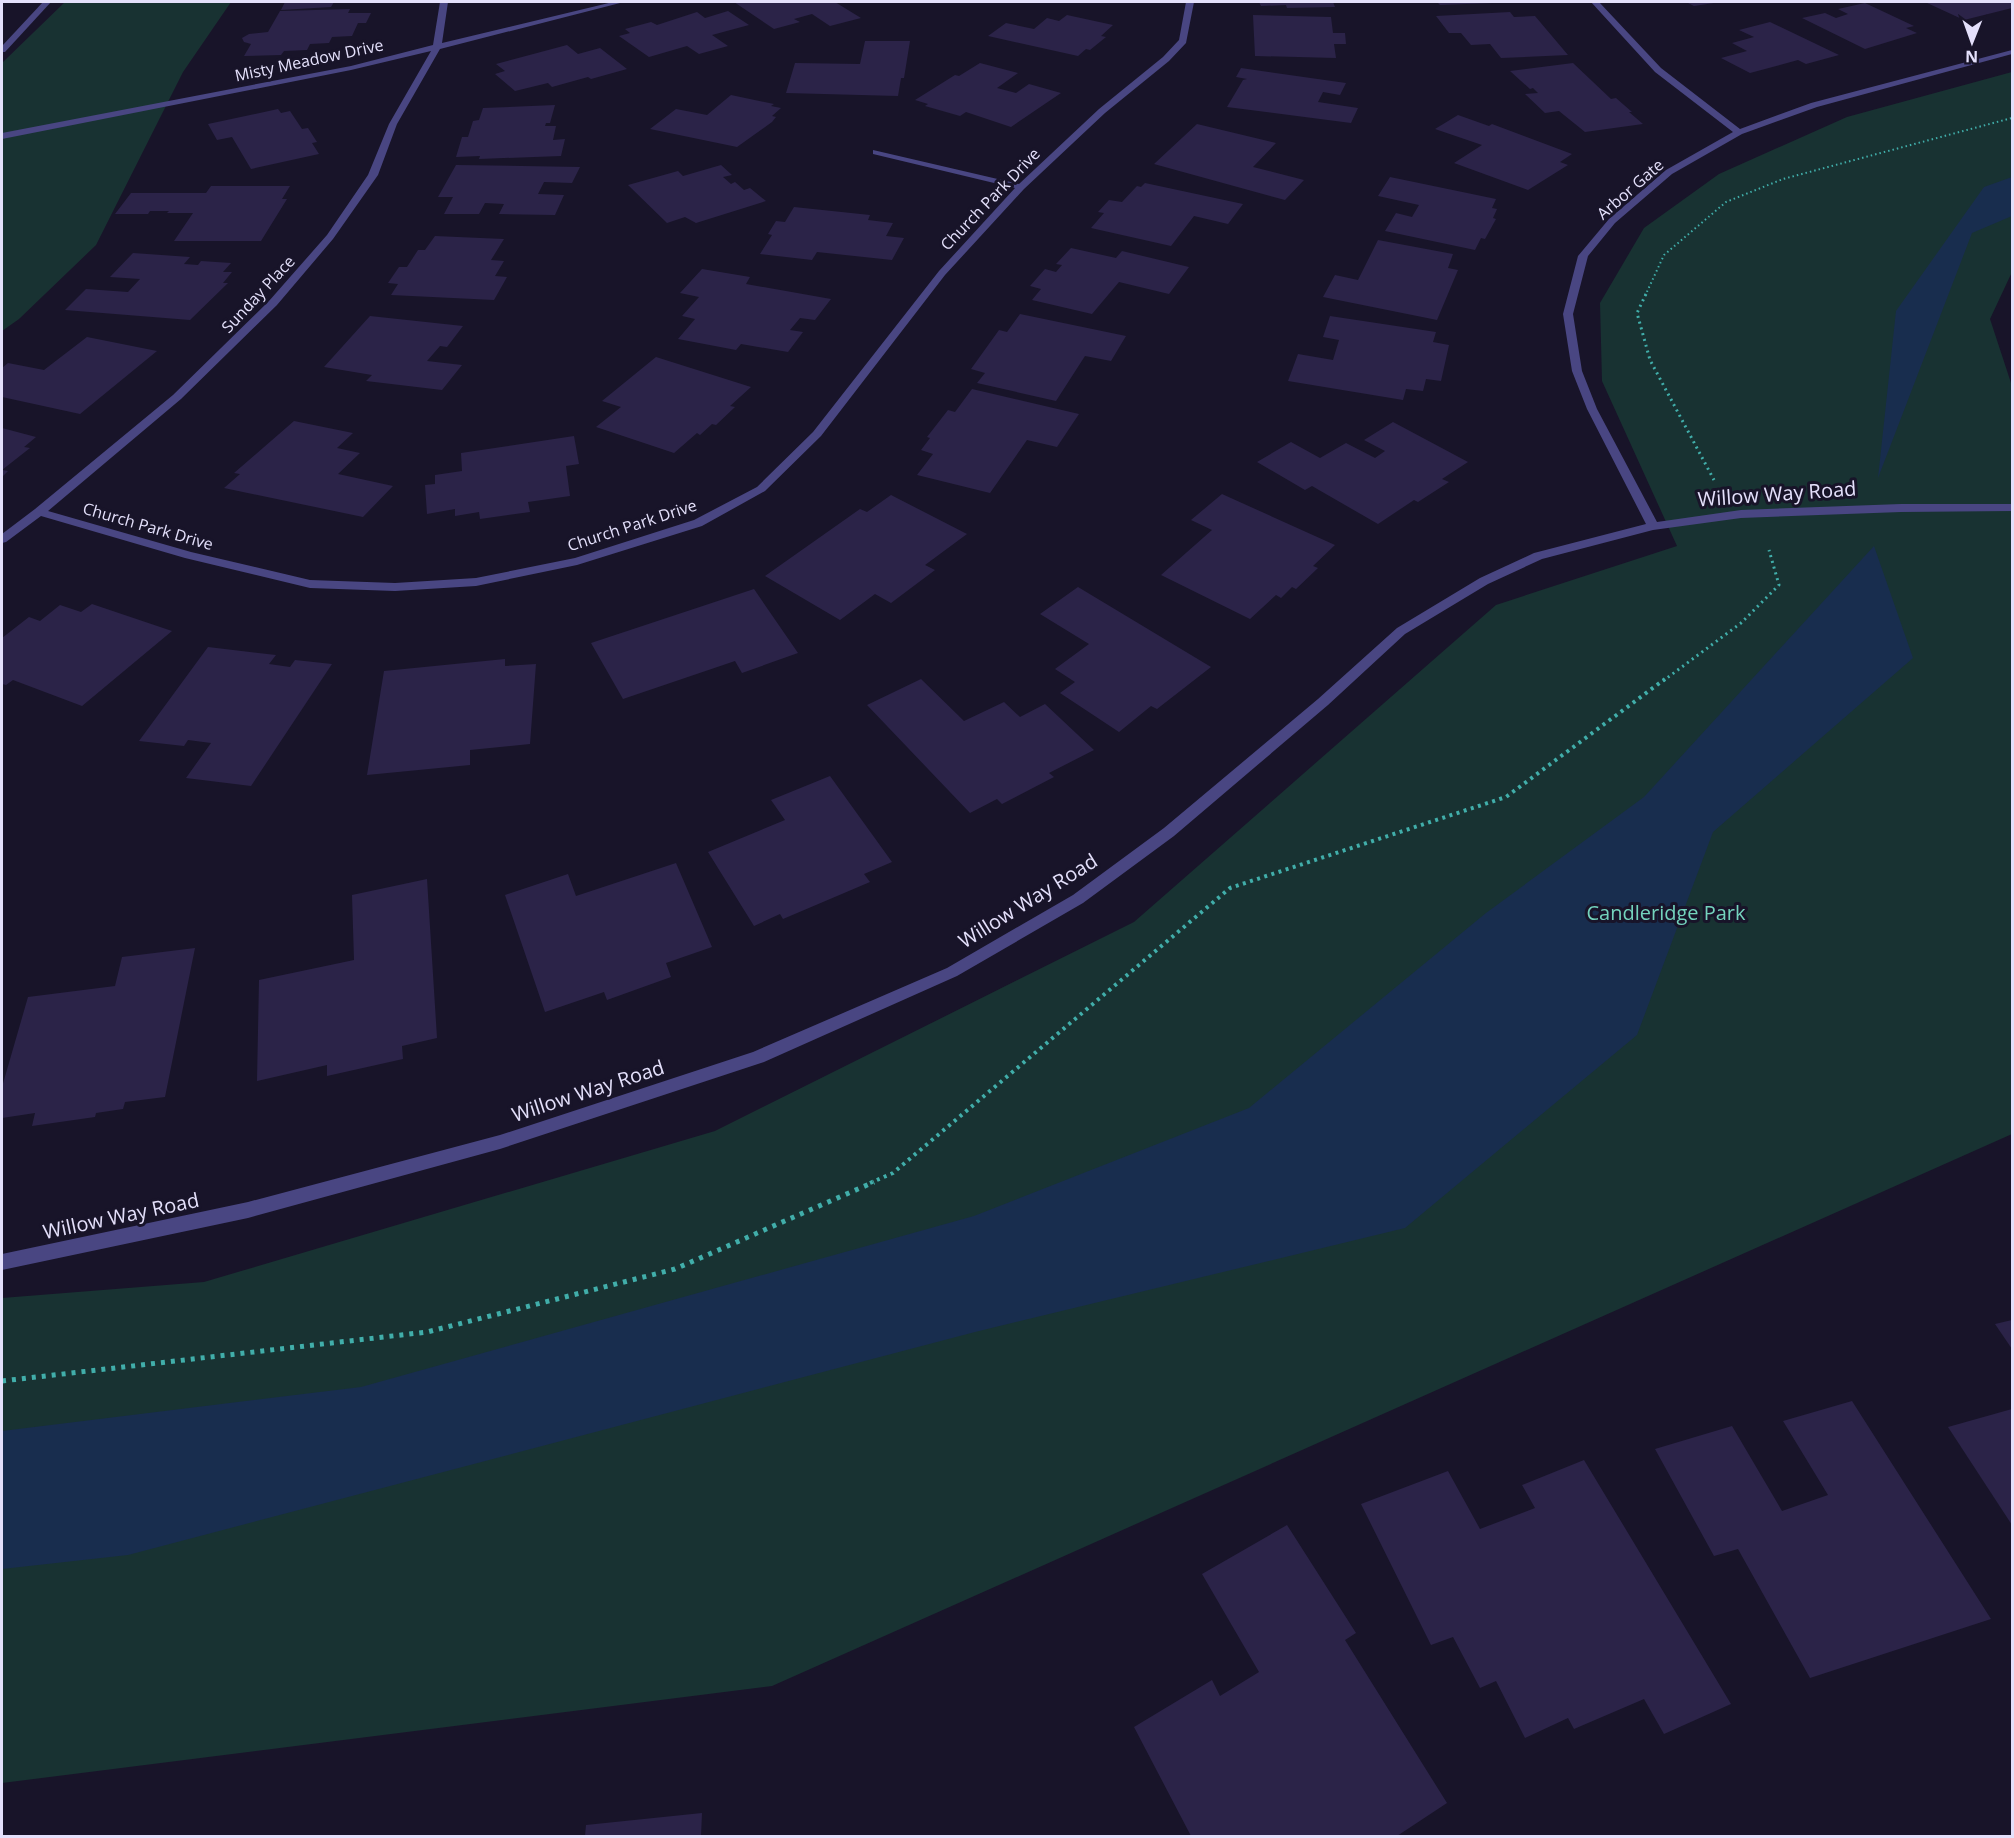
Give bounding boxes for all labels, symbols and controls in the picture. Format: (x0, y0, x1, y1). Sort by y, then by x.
north arrow (1942, 12, 2002, 72)
street label: Misty Meadow Drive (233, 34, 385, 86)
text: N (1965, 46, 1978, 68)
street label: Church Park Drive (935, 143, 1045, 255)
street label: Arbor Gate (1592, 154, 1668, 224)
street label: Sunday Place (216, 250, 300, 338)
street label: Willow Way Road (1697, 474, 1857, 513)
street label: Church Park Drive (565, 494, 699, 556)
street label: Church Park Drive (80, 497, 216, 555)
street label: Willow Way Road (953, 847, 1102, 954)
park label: Candleridge Park (1586, 899, 1746, 926)
street label: Willow Way Road (508, 1053, 668, 1128)
street label: Willow Way Road (40, 1186, 201, 1245)

